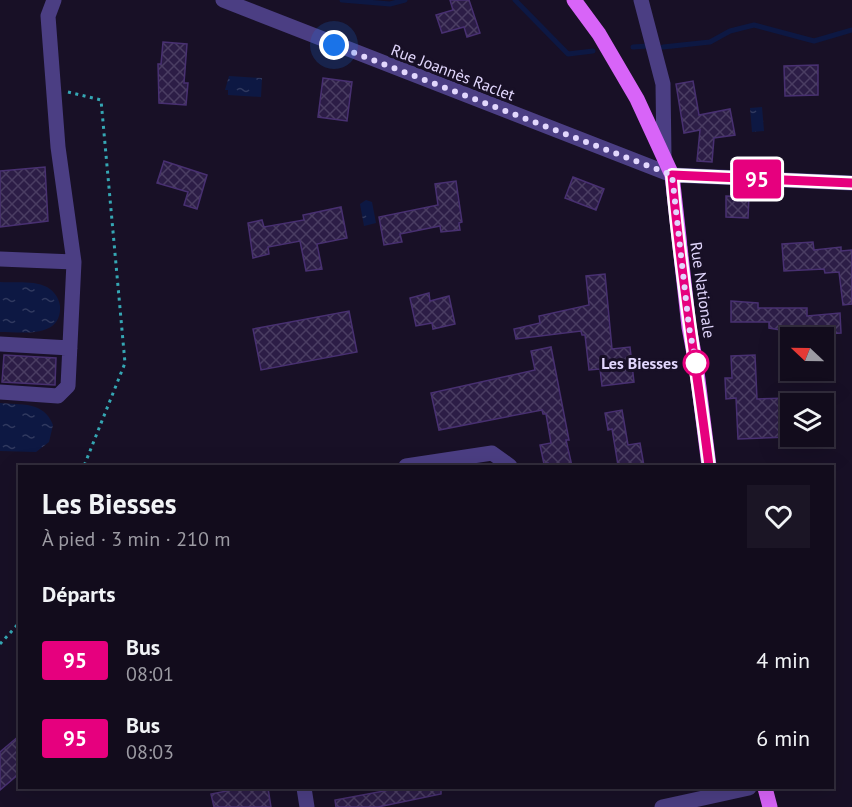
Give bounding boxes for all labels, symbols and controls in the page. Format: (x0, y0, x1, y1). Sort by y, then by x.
your location (319, 30, 349, 60)
street label: Rue Joannès Raclet (388, 39, 518, 105)
line badge: 95 (730, 160, 784, 198)
text: 95 (745, 166, 769, 193)
street label: Rue Nationale (686, 241, 720, 339)
north arrow (780, 327, 834, 381)
map controls (780, 327, 834, 447)
marker: Les Biesses (683, 350, 709, 376)
place label: Les Biesses (601, 353, 678, 373)
button: layers (780, 393, 834, 447)
text: Les Biesses (42, 485, 177, 522)
button: heart (747, 485, 810, 548)
text: À pied · 3 min · 210 m (42, 526, 230, 552)
text: Départs (42, 580, 116, 608)
text: Bus (126, 633, 160, 661)
text: 4 min (756, 646, 810, 674)
text: 95 (63, 647, 87, 674)
text: 08:01 (126, 661, 174, 687)
text: Bus (126, 711, 160, 739)
text: 6 min (756, 724, 810, 752)
text: 95 (63, 725, 87, 752)
text: 08:03 (126, 739, 174, 765)

